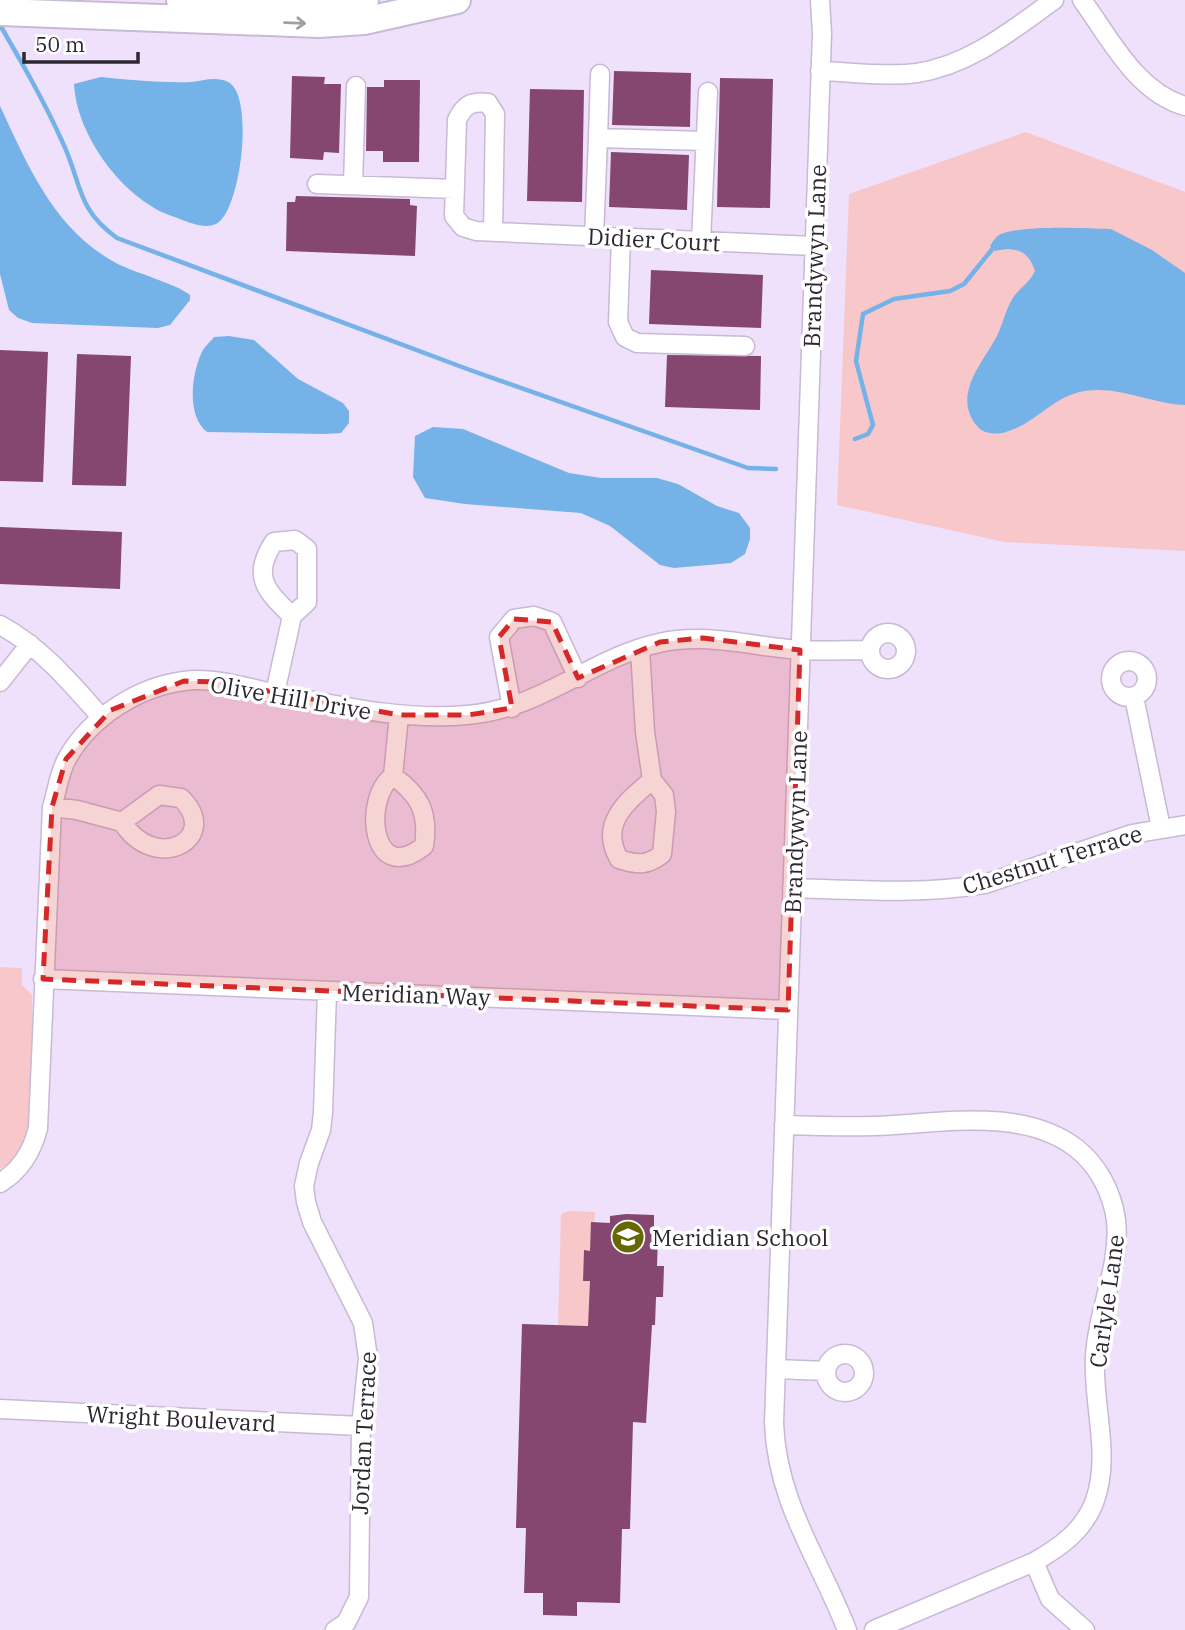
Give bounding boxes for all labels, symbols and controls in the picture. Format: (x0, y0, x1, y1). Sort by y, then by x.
one-way arrow (284, 17, 307, 30)
scale bar (24, 21, 138, 65)
text: 50 m (35, 30, 85, 58)
street label: Brandywyn Lane (796, 164, 832, 348)
street label: Didier Court (587, 221, 721, 257)
street label: Olive Hill Drive (208, 668, 374, 726)
street label: Brandywyn Lane (777, 730, 813, 914)
street label: Chestnut Terrace (958, 817, 1146, 901)
street label: Meridian Way (341, 976, 492, 1012)
school or university icon: Meridian School (609, 1218, 647, 1256)
place label: Meridian School (652, 1222, 829, 1252)
street label: Carlyle Lane (1082, 1232, 1130, 1370)
street label: Jordan Terrace (344, 1351, 382, 1515)
street label: Wright Boulevard (85, 1398, 277, 1438)

